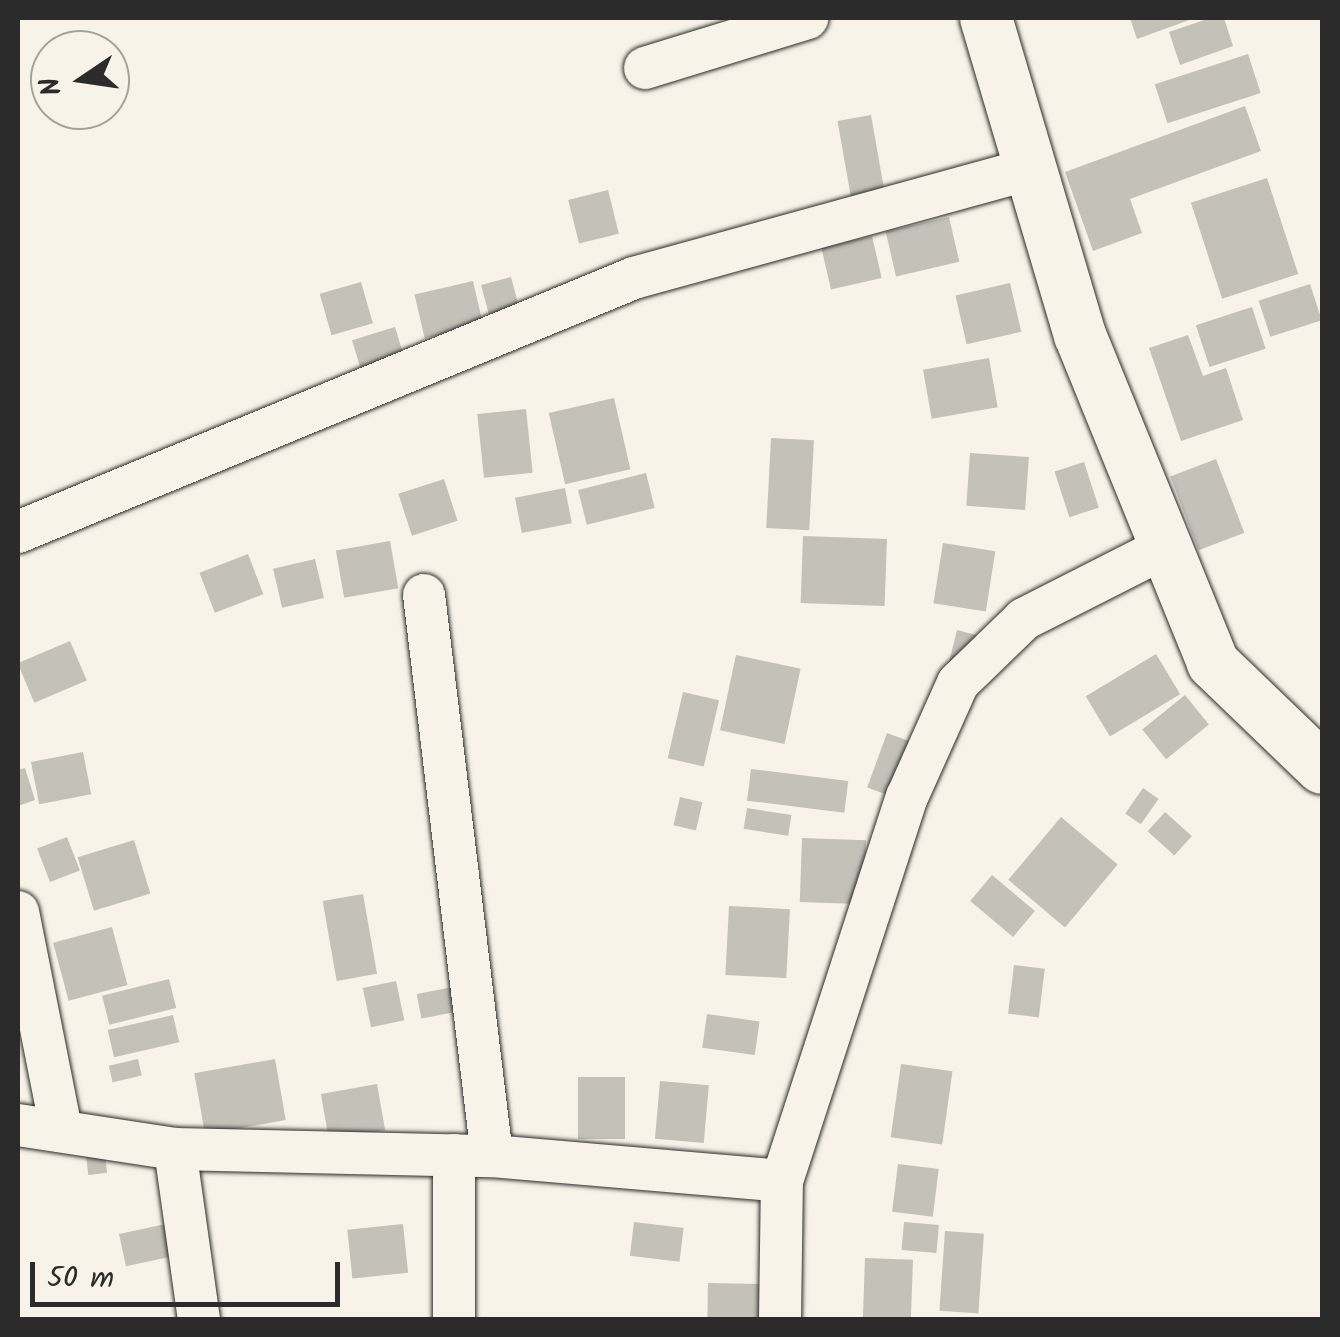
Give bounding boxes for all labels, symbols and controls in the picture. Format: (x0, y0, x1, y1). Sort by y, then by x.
north arrow (30, 30, 130, 130)
text: N (28, 73, 76, 100)
scale bar (35, 1242, 345, 1304)
text: 50 m (47, 1255, 114, 1303)

